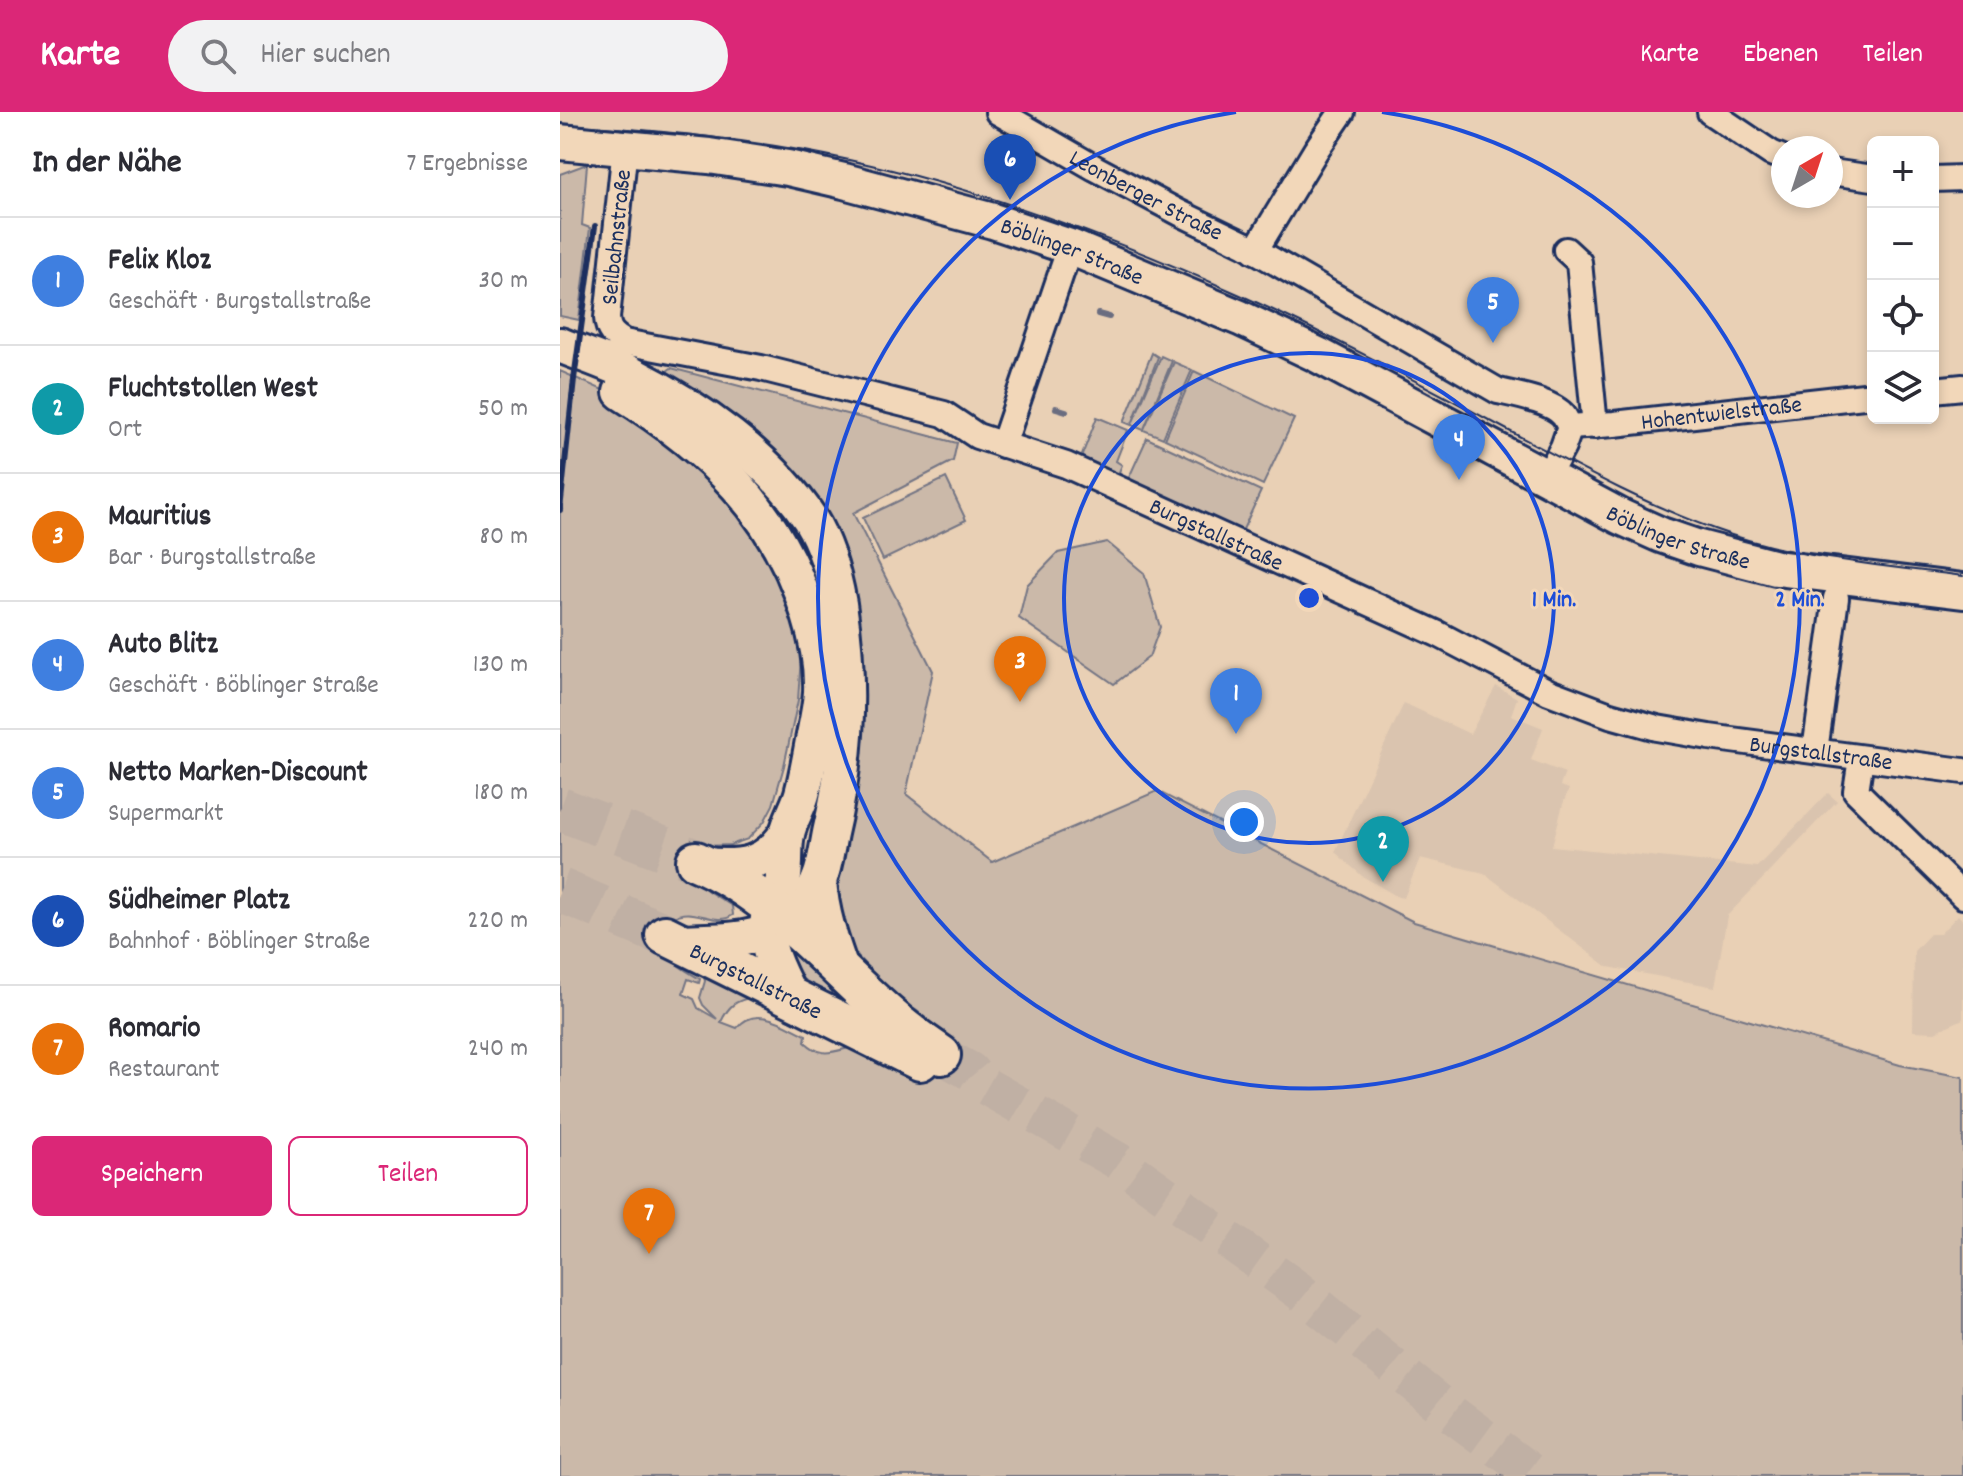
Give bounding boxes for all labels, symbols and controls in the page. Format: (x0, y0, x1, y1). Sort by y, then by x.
search box (168, 20, 728, 92)
text: Karte (40, 29, 120, 84)
icon: search (196, 34, 240, 78)
text: Hier suchen (260, 35, 391, 78)
text: Karte (1640, 36, 1699, 76)
text: Ebenen (1743, 36, 1818, 76)
text: Teilen (1862, 36, 1923, 76)
pin: 6 (984, 134, 1036, 200)
north arrow (1771, 136, 1843, 208)
map controls (1867, 136, 1939, 424)
button: + (1867, 136, 1939, 208)
text: In der Nähe (32, 140, 182, 189)
street label: Leonberger Straße (1062, 143, 1228, 251)
text: 7 Ergebnisse (406, 146, 528, 183)
street label: Seilbahnstraße (594, 168, 642, 307)
button: − (1867, 208, 1939, 280)
street label: Böblinger Straße (995, 211, 1148, 296)
text: Felix Kloz (108, 241, 211, 284)
text: 1 (55, 263, 61, 300)
text: 30 m (478, 263, 528, 300)
pin: 5 (1467, 277, 1519, 343)
button: locate (1867, 280, 1939, 352)
text: Geschäft · Burgstallstraße (108, 284, 371, 321)
button: layers (1867, 352, 1939, 424)
text: Fluchtstollen West (108, 369, 318, 412)
street label: Hohentwielstraße (1639, 389, 1804, 441)
text: 2 (52, 391, 64, 428)
text: 50 m (478, 391, 528, 428)
text: Ort (108, 412, 142, 449)
pin: 4 (1433, 414, 1485, 480)
street label: Burgstallstraße (1143, 491, 1288, 582)
text: Mauritius (108, 497, 211, 540)
street label: Böblinger Straße (1599, 498, 1753, 581)
text: 3 (52, 519, 64, 556)
text: 80 m (480, 519, 528, 556)
text: Bar · Burgstallstraße (108, 540, 316, 577)
centre of rings (1295, 584, 1323, 612)
text: 1 Min. (1532, 584, 1576, 618)
text: 2 Min. (1775, 584, 1825, 618)
text: Auto Blitz (108, 625, 218, 668)
pin: 3 (994, 636, 1046, 702)
text: 4 (53, 647, 63, 684)
text: 130 m (473, 647, 528, 684)
text: Geschäft · Böblinger Straße (108, 668, 379, 705)
pin: 1 (1210, 668, 1262, 734)
street label: Burgstallstraße (1747, 729, 1894, 781)
text: Netto Marken-Discount (108, 753, 368, 796)
text: 5 (52, 775, 64, 812)
text: 180 m (474, 775, 528, 812)
text: Supermarkt (108, 796, 224, 833)
your location (1224, 802, 1264, 842)
pin: 2 (1357, 816, 1409, 882)
text: Südheimer Platz (108, 881, 290, 924)
text: 6 (52, 903, 64, 940)
text: 220 m (467, 903, 528, 940)
text: Bahnhof · Böblinger Straße (108, 924, 370, 961)
street label: Burgstallstraße (683, 936, 827, 1030)
text: Romario (108, 1009, 201, 1052)
text: 7 (53, 1031, 63, 1068)
text: 240 m (468, 1031, 528, 1068)
text: Restaurant (108, 1052, 220, 1089)
button: Speichern (32, 1136, 272, 1216)
button: Teilen (288, 1136, 528, 1216)
pin: 7 (623, 1188, 675, 1254)

